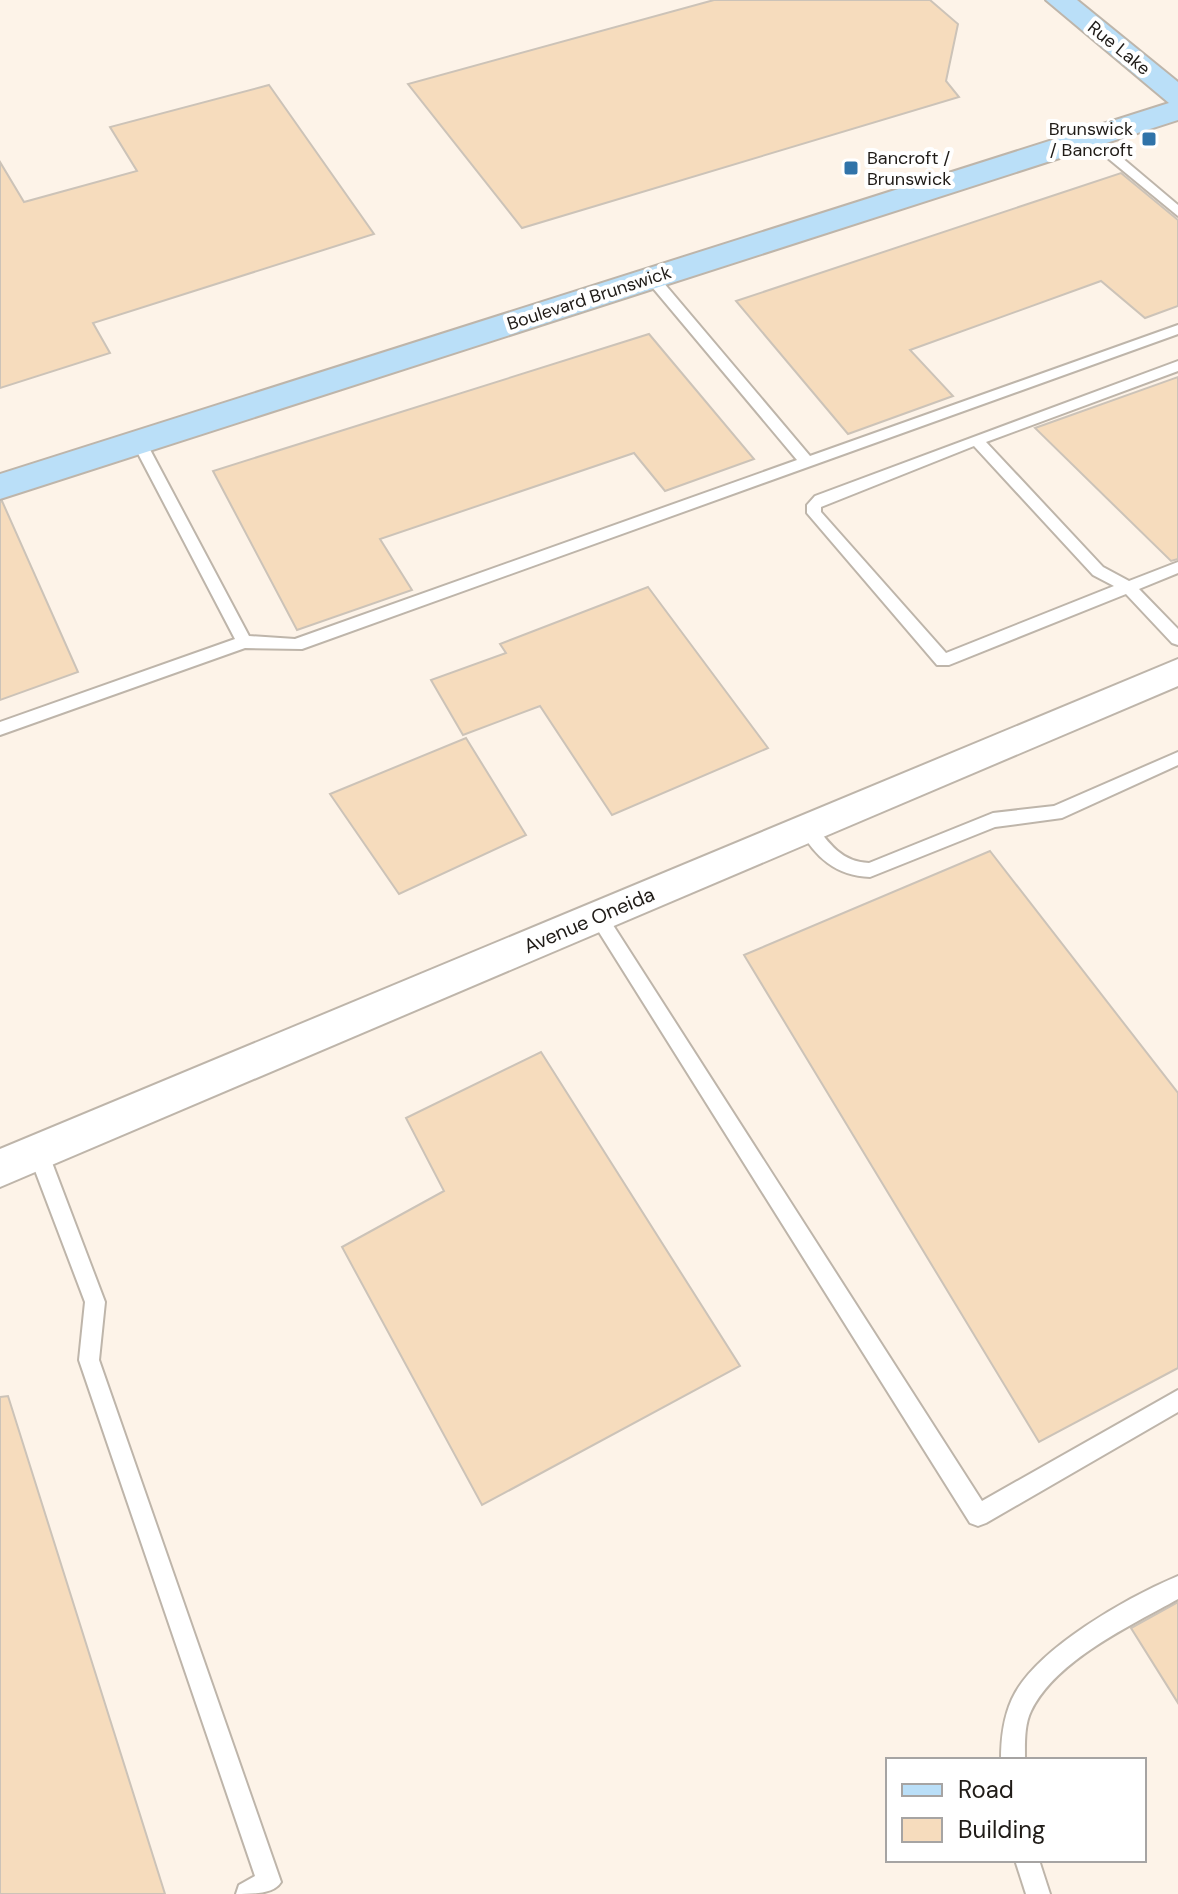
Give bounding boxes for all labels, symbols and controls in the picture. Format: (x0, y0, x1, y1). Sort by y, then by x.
street label: Rue Lake (1083, 15, 1155, 81)
place label: Brunswick / Bancroft (1049, 117, 1133, 162)
marker: Brunswick / Bancroft (1140, 130, 1158, 148)
place label: Bancroft / Brunswick (867, 146, 951, 191)
marker: Bancroft / Brunswick (842, 159, 860, 177)
street label: Boulevard Brunswick (504, 260, 674, 336)
street label: Avenue Oneida (520, 881, 658, 959)
legend (886, 1758, 1146, 1862)
text: Road (958, 1774, 1014, 1805)
text: Building (958, 1814, 1045, 1845)

